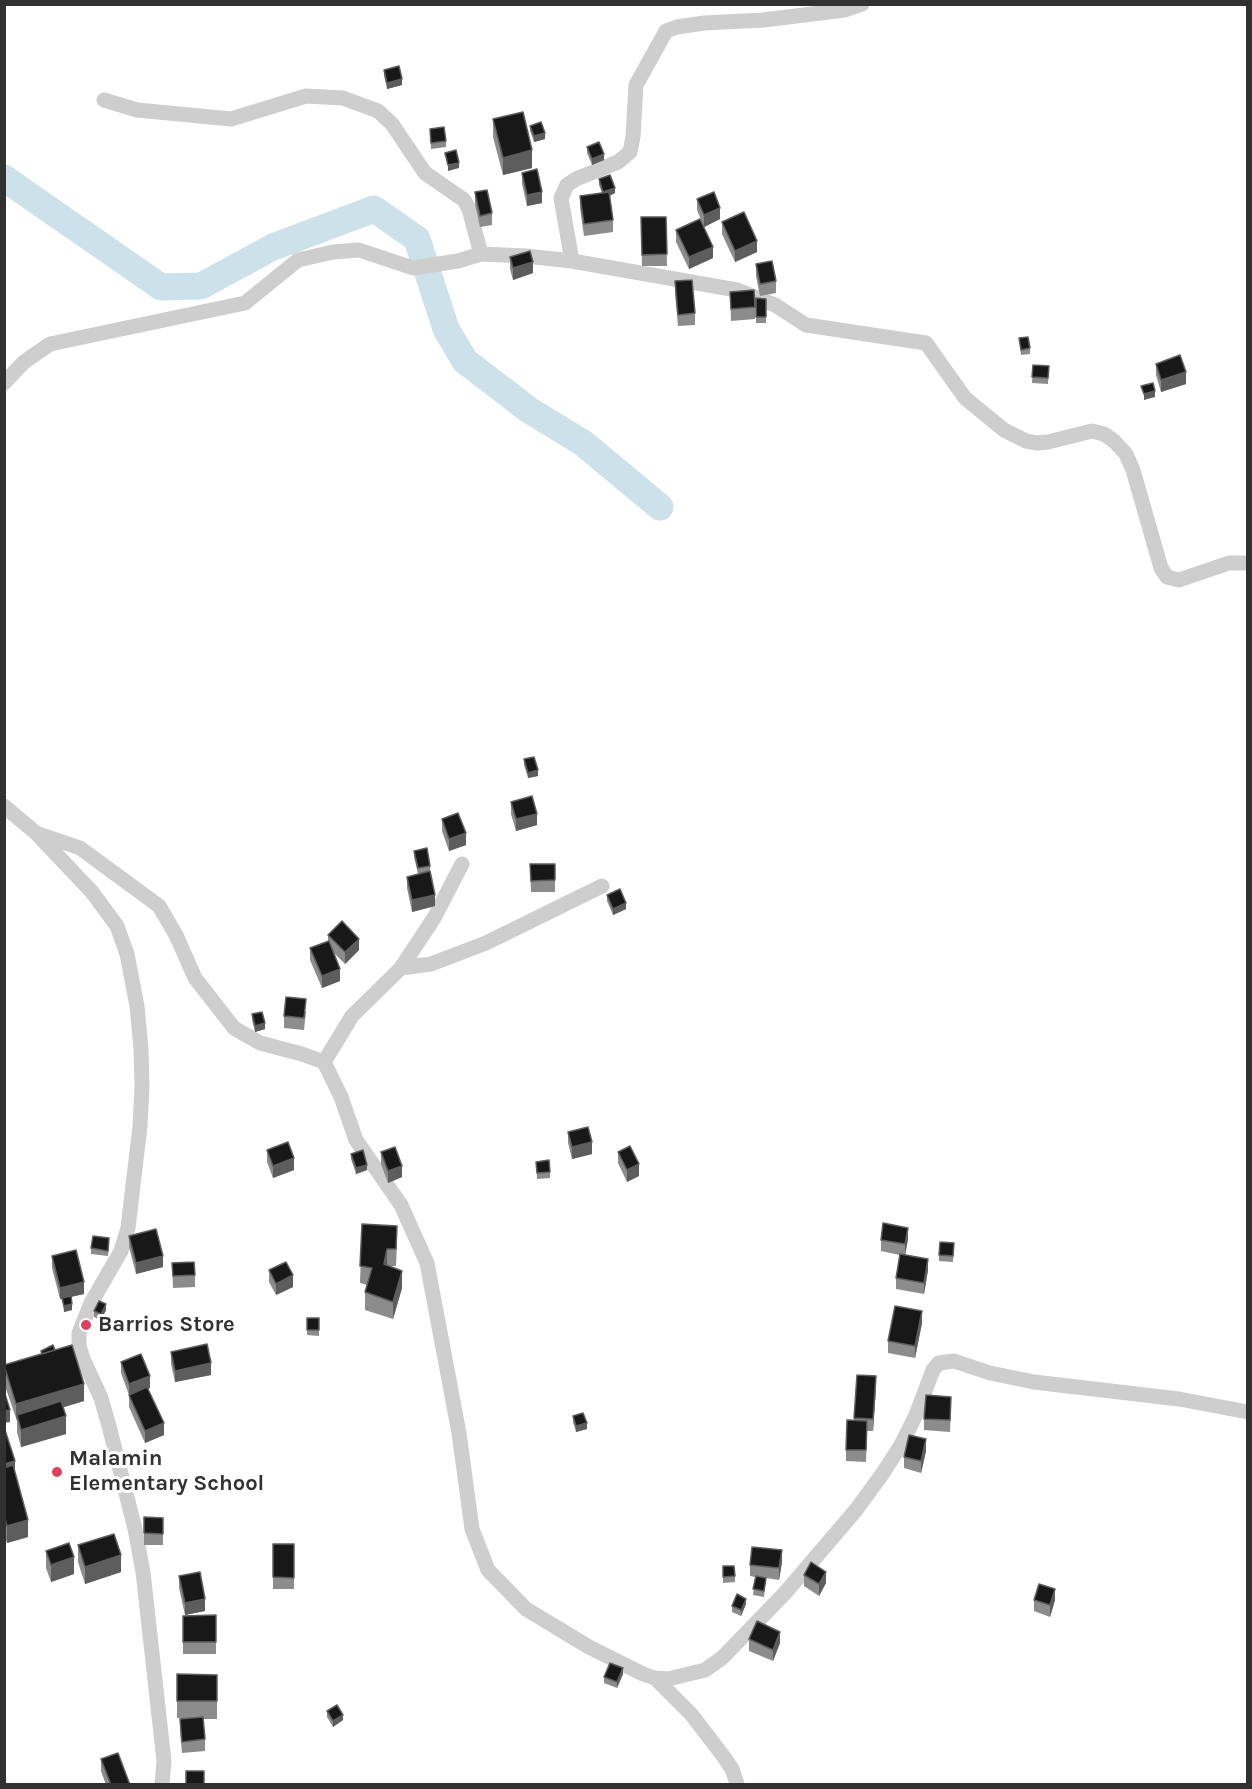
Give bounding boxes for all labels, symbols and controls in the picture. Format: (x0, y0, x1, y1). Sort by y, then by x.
place label: Barrios Store (98, 1312, 235, 1338)
marker: Barrios Store (79, 1318, 93, 1332)
place label: Malamin Elementary School (69, 1446, 264, 1498)
marker: Malamin Elementary School (50, 1465, 64, 1479)

